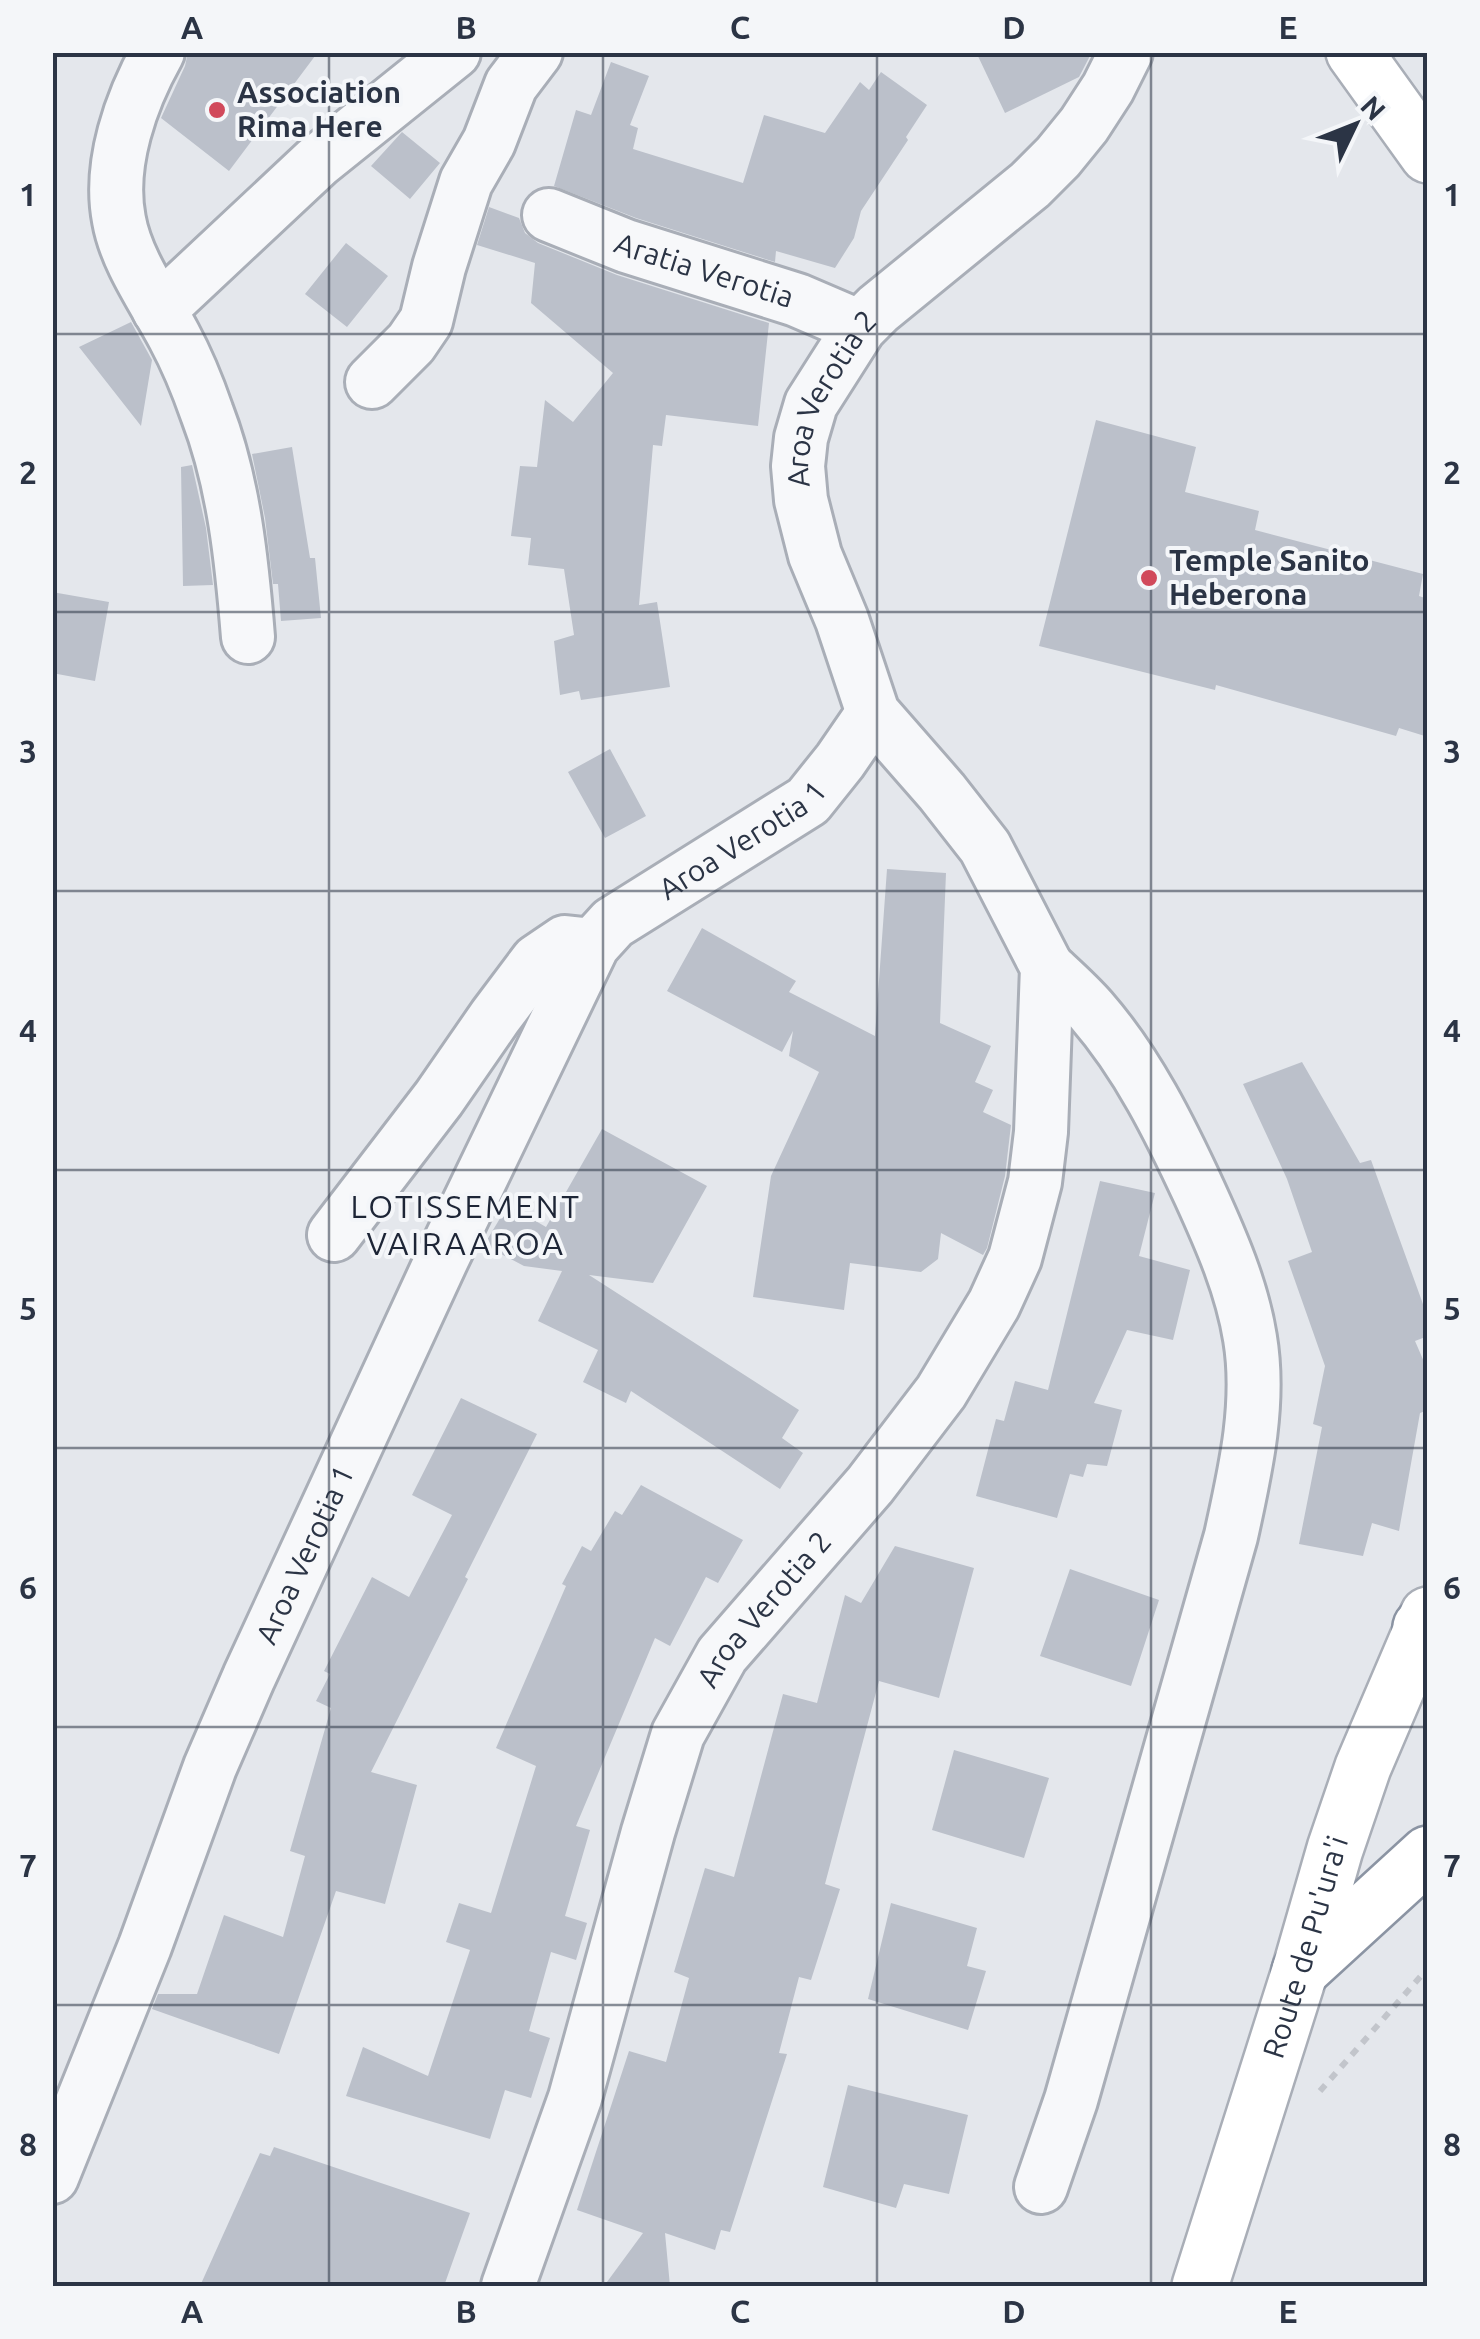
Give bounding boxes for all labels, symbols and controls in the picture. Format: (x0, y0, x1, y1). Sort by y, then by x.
text: A (181, 9, 204, 45)
text: B (455, 9, 477, 45)
text: C (730, 9, 750, 45)
text: D (1002, 9, 1026, 45)
text: E (1278, 9, 1298, 45)
place label: Association Rima Here (237, 75, 401, 143)
north arrow (1305, 75, 1405, 175)
text: N (1355, 89, 1392, 126)
marker: Association Rima Here (206, 99, 228, 121)
text: 1 (19, 176, 37, 212)
text: 1 (1443, 176, 1461, 212)
street label: Aratia Verotia (610, 225, 798, 314)
street label: Aroa Verotia 2 (780, 303, 883, 489)
text: 2 (19, 454, 37, 490)
text: 2 (1443, 454, 1461, 490)
place label: Temple Sanito Heberona (1169, 543, 1370, 611)
marker: Temple Sanito Heberona (1138, 567, 1160, 589)
text: 3 (19, 733, 37, 769)
text: 3 (1443, 733, 1461, 769)
street label: Aroa Verotia 1 (652, 774, 833, 906)
text: 4 (19, 1012, 37, 1048)
text: 4 (1443, 1012, 1461, 1048)
district label: LOTISSEMENT VAIRAAROA (351, 1188, 581, 1261)
text: 5 (19, 1290, 37, 1326)
text: 5 (1443, 1290, 1461, 1326)
street label: Aroa Verotia 1 (249, 1460, 360, 1649)
street label: Aroa Verotia 2 (689, 1524, 838, 1693)
text: 6 (19, 1569, 37, 1605)
text: 6 (1443, 1569, 1461, 1605)
street label: Route de Pu'ura'i (1255, 1831, 1354, 2062)
text: 7 (19, 1847, 37, 1883)
text: 7 (1443, 1847, 1461, 1883)
text: 8 (19, 2126, 37, 2162)
text: 8 (1443, 2126, 1461, 2162)
text: A (181, 2293, 204, 2329)
text: B (455, 2293, 477, 2329)
text: C (730, 2293, 750, 2329)
text: D (1002, 2293, 1026, 2329)
text: E (1278, 2293, 1298, 2329)

